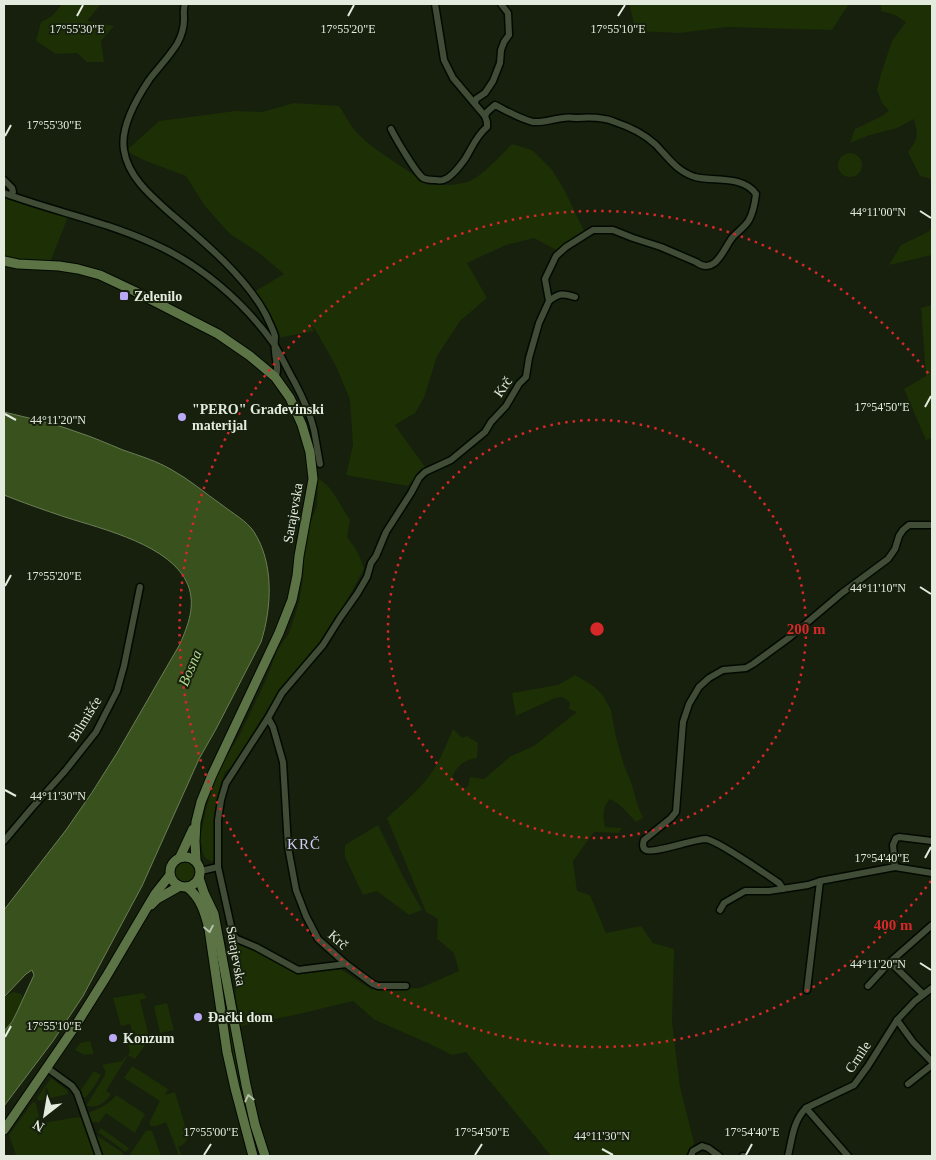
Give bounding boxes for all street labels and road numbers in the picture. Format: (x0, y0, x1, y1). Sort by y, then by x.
street label: Krč (491, 374, 515, 400)
street label: Sarajevska (280, 481, 306, 544)
street label: Bilmišće (65, 694, 105, 744)
street label: Sarajevska (223, 925, 249, 988)
street label: Krč (325, 927, 351, 953)
street label: Crnile (842, 1038, 874, 1076)

